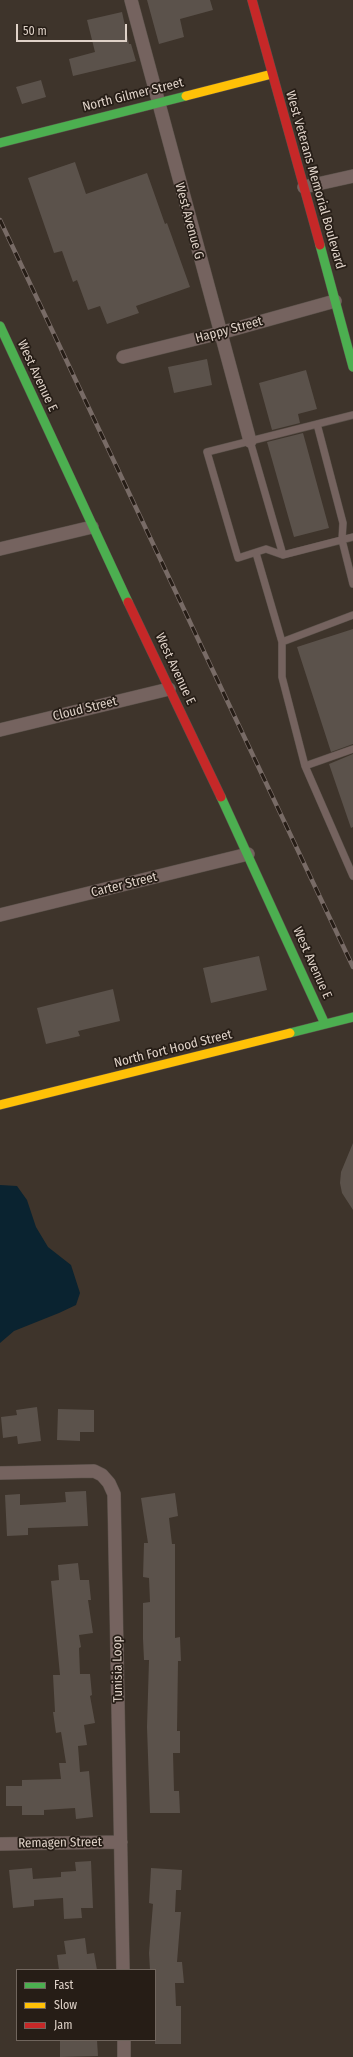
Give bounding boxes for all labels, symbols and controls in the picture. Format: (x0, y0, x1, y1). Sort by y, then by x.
scale bar (18, 16, 129, 42)
text: 50 m (23, 24, 47, 38)
street label: North Gilmer Street (81, 75, 185, 115)
street label: West Veterans Memorial Boulevard (282, 89, 348, 271)
street label: West Avenue G (171, 181, 207, 261)
street label: Happy Street (194, 314, 264, 346)
street label: West Avenue E (14, 338, 60, 414)
street label: West Avenue E (152, 631, 198, 707)
street label: Cloud Street (51, 694, 119, 724)
street label: Carter Street (89, 869, 159, 901)
street label: West Avenue E (289, 925, 335, 1001)
street label: North Fort Hood Street (112, 1027, 234, 1071)
street label: Tunisia Loop (110, 1635, 126, 1703)
street label: Remagen Street (18, 1834, 102, 1852)
legend (16, 1969, 156, 2041)
text: Fast (54, 1978, 73, 1992)
text: Slow (54, 1998, 77, 2012)
text: Jam (54, 2018, 72, 2032)

